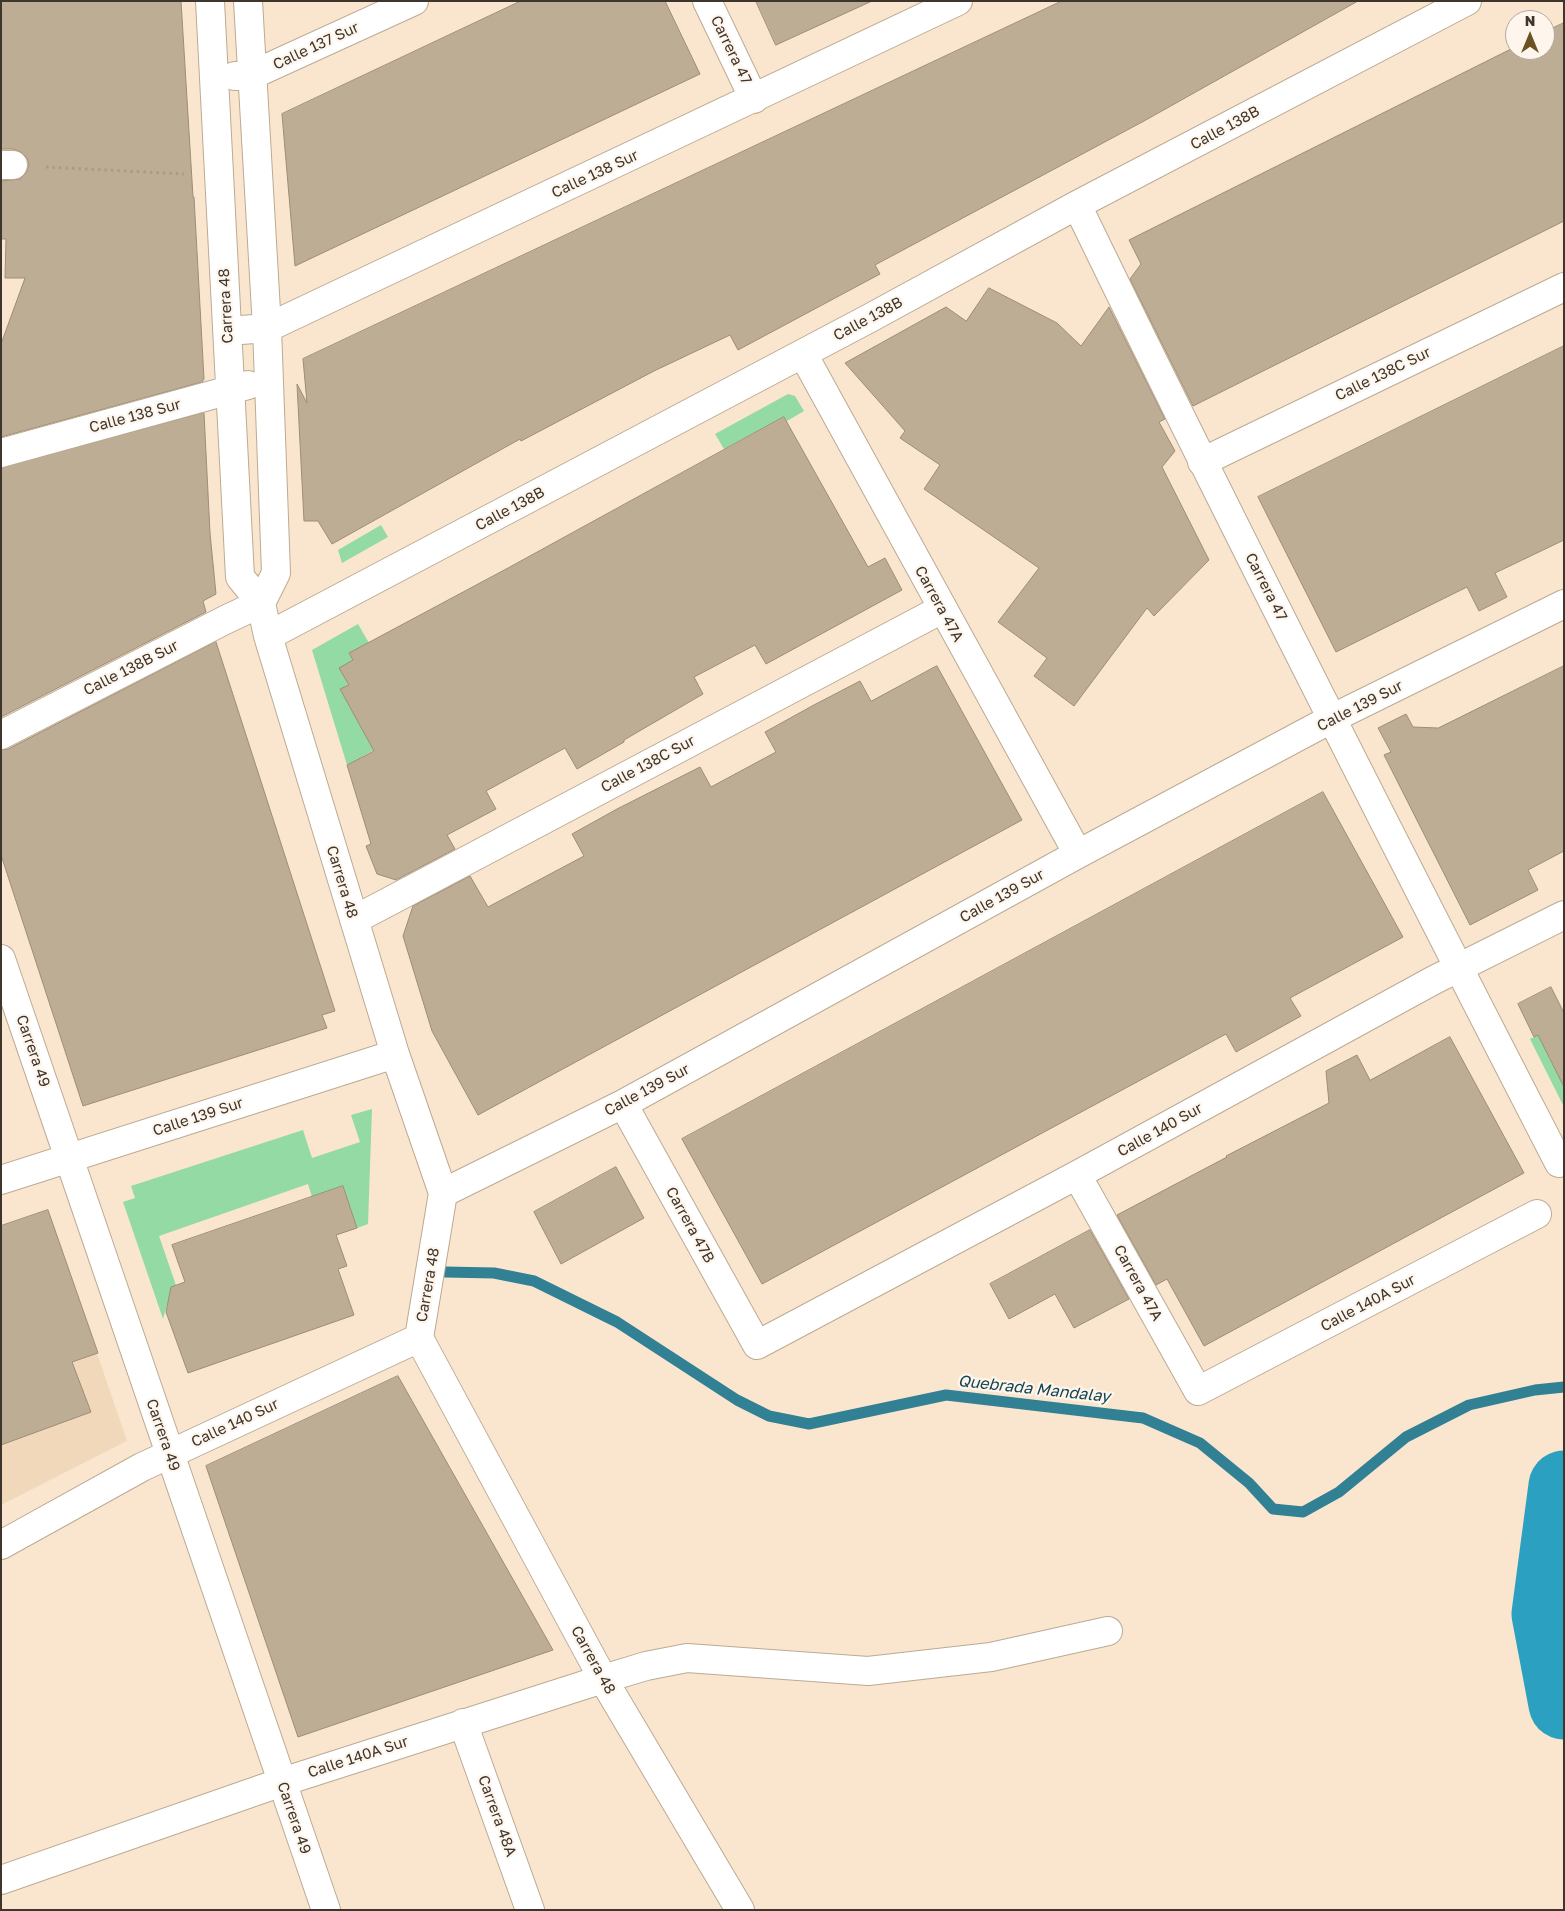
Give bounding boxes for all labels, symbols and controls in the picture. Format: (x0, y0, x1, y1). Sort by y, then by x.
north arrow (1505, 10, 1555, 60)
text: N (1525, 12, 1535, 29)
street label: Carrera 47 (707, 13, 755, 87)
street label: Calle 137 Sur (270, 18, 362, 74)
street label: Calle 138B (1187, 102, 1263, 154)
street label: Calle 138 Sur (549, 146, 641, 202)
street label: Carrera 48 (215, 268, 237, 344)
street label: Calle 138B (830, 293, 906, 345)
street label: Calle 138C Sur (1332, 343, 1434, 405)
street label: Calle 138 Sur (87, 395, 183, 437)
street label: Calle 138B (472, 483, 548, 535)
street label: Carrera 47 (1241, 550, 1291, 624)
street label: Carrera 47A (911, 563, 967, 645)
street label: Calle 138B Sur (81, 636, 181, 700)
street label: Calle 139 Sur (1314, 677, 1406, 735)
street label: Calle 138C Sur (598, 732, 698, 796)
street label: Carrera 48 (322, 843, 362, 921)
street label: Calle 139 Sur (957, 865, 1047, 927)
street label: Carrera 49 (12, 1013, 54, 1089)
street label: Calle 139 Sur (601, 1060, 693, 1120)
street label: Calle 139 Sur (151, 1094, 245, 1140)
street label: Calle 140 Sur (1114, 1099, 1206, 1161)
street label: Carrera 47B (662, 1184, 718, 1266)
street label: Carrera 47A (1110, 1242, 1166, 1324)
street label: Carrera 48 (413, 1246, 443, 1324)
street label: Calle 140A Sur (1318, 1270, 1418, 1336)
water label: Quebrada Mandalay (957, 1371, 1111, 1407)
street label: Calle 140 Sur (188, 1395, 282, 1451)
street label: Carrera 49 (142, 1397, 184, 1473)
street label: Carrera 48 (567, 1623, 619, 1697)
street label: Calle 140A Sur (305, 1732, 411, 1782)
street label: Carrera 48A (474, 1773, 520, 1859)
street label: Carrera 49 (273, 1780, 315, 1856)

